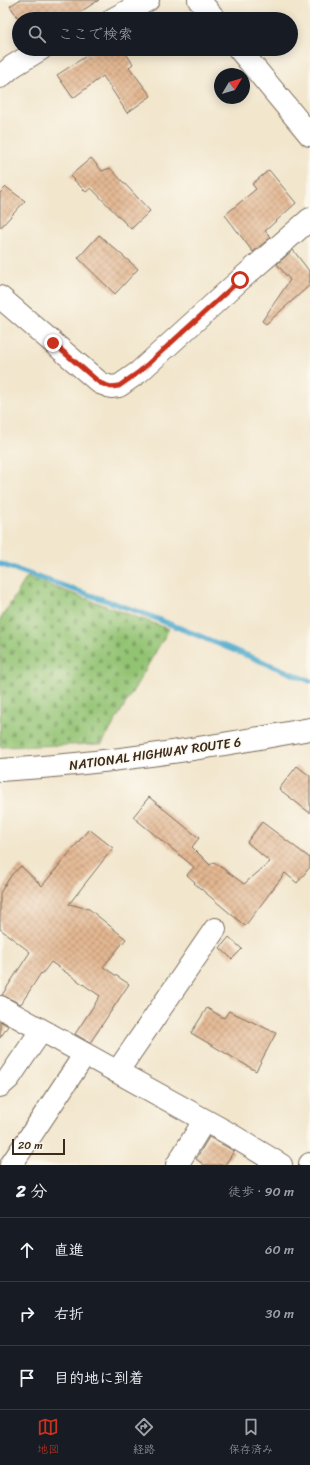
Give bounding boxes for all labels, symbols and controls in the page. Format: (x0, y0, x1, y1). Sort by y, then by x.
search box (12, 12, 298, 56)
text: ここで検索 (58, 21, 133, 47)
icon: search (26, 23, 48, 45)
north arrow (214, 68, 250, 104)
route start (231, 271, 249, 289)
route end (44, 334, 62, 352)
street label: NATIONAL HIGHWAY ROUTE 6 (68, 730, 243, 777)
text: 20 m (18, 1136, 43, 1155)
scale bar (12, 1137, 65, 1156)
text: 2 分 (16, 1176, 47, 1206)
text: 徒歩 · 90 m (228, 1180, 294, 1203)
text: 直進 (54, 1237, 84, 1263)
text: 60 m (265, 1238, 294, 1261)
icon: ahead (16, 1239, 38, 1261)
text: 右折 (54, 1301, 84, 1327)
text: 30 m (265, 1302, 294, 1325)
icon: right (16, 1303, 38, 1325)
text: 目的地に到着 (54, 1365, 144, 1391)
icon: arrive (16, 1367, 38, 1389)
tab: 地図 (37, 1416, 59, 1459)
tab: 経路 (133, 1416, 155, 1459)
tab: 保存済み (229, 1416, 273, 1459)

